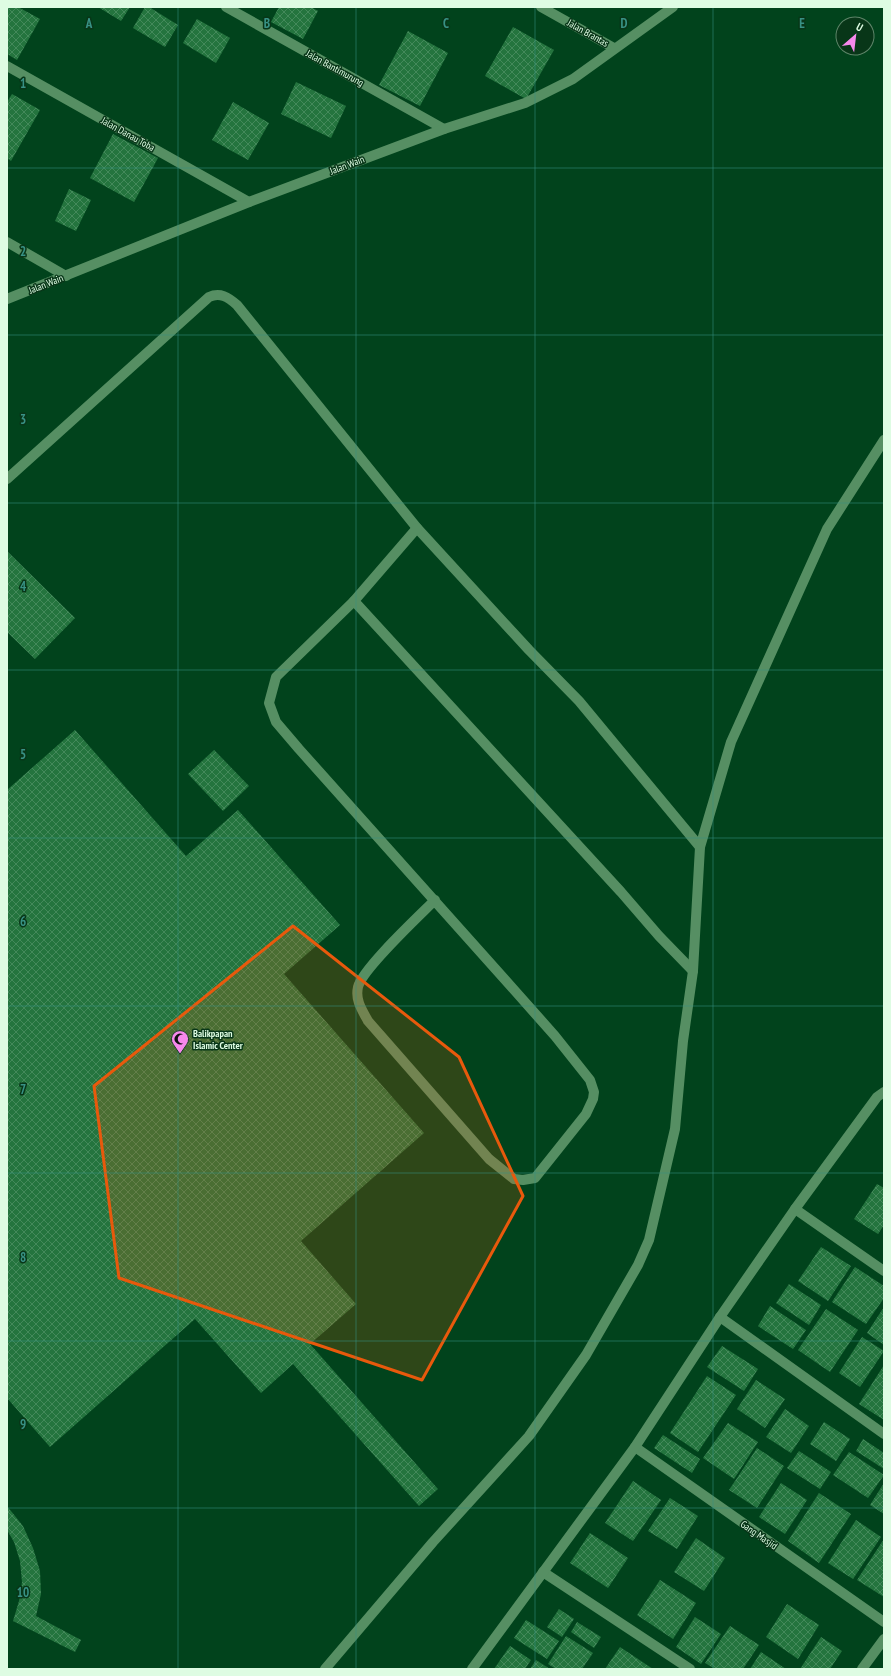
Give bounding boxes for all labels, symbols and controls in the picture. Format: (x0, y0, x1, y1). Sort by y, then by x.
text: A (85, 15, 93, 32)
text: B (264, 15, 270, 32)
text: C (443, 15, 449, 32)
text: D (621, 15, 628, 32)
text: E (799, 15, 805, 32)
street label: Jalan Brantas (564, 16, 611, 50)
north arrow (835, 16, 875, 56)
text: U (854, 20, 866, 35)
street label: Jalan Bantimurung (303, 46, 366, 89)
text: 1 (20, 75, 26, 92)
street label: Jalan Danau Toba (98, 113, 157, 154)
street label: Jalan Wain (327, 152, 366, 178)
text: 2 (20, 243, 26, 260)
street label: Jalan Wain (26, 271, 65, 297)
text: 3 (20, 411, 26, 428)
text: 4 (20, 578, 27, 595)
text: 5 (20, 746, 26, 763)
text: 6 (20, 913, 26, 930)
place label: Balikpapan Islamic Center (193, 1027, 243, 1052)
mosque icon: Balikpapan Islamic Center (170, 1029, 190, 1054)
text: 7 (20, 1081, 26, 1098)
text: 8 (20, 1249, 26, 1266)
text: 9 (20, 1416, 26, 1433)
street label: Gang Masjid (738, 1518, 780, 1552)
text: 10 (17, 1584, 29, 1601)

